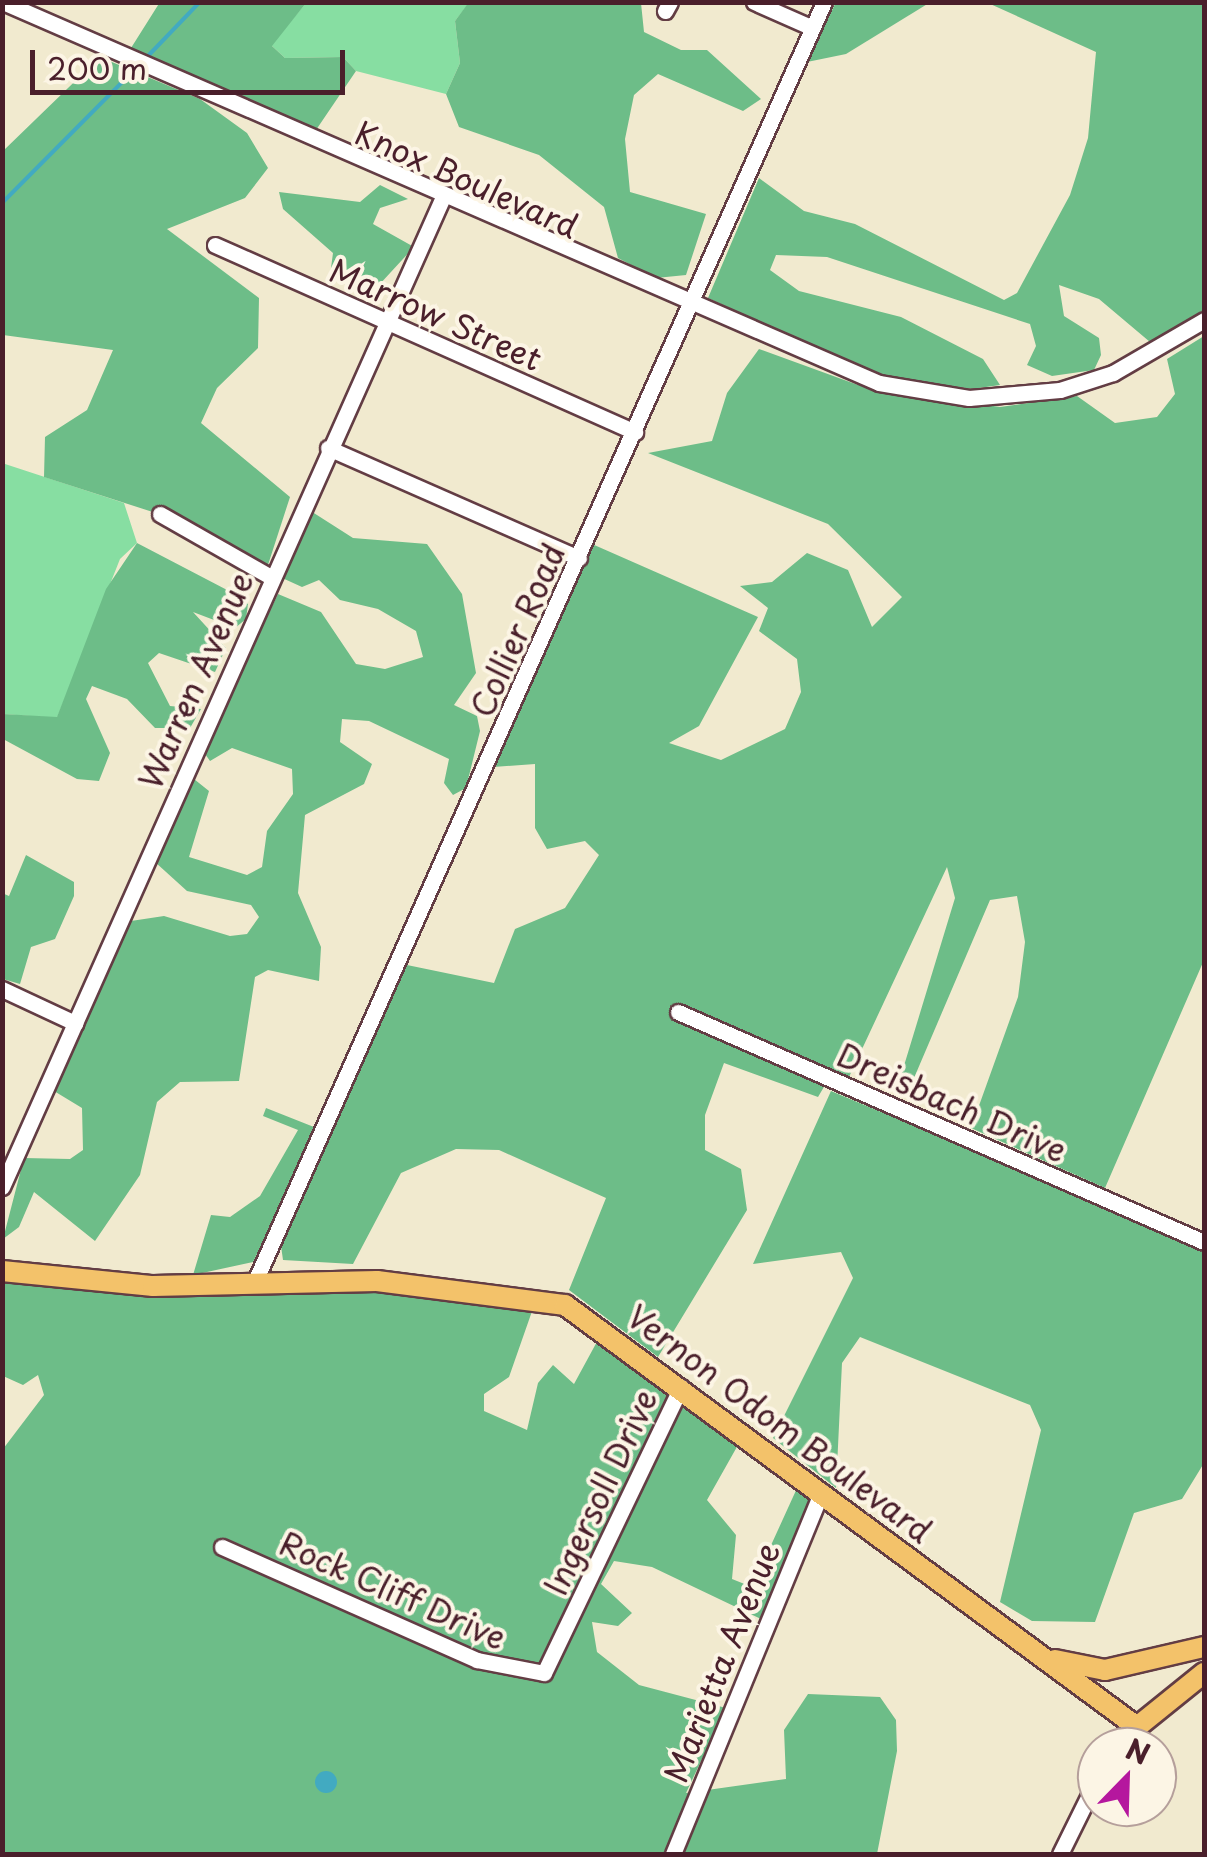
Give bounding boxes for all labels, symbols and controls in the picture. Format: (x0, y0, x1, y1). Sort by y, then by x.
scale bar (35, 30, 350, 92)
text: 200 m (47, 45, 147, 90)
street label: Knox Boulevard (351, 113, 583, 245)
street label: Marrow Street (325, 250, 547, 378)
street label: Collier Road (461, 537, 573, 723)
street label: Warren Avenue (130, 565, 260, 795)
street label: Dreisbach Drive (832, 1034, 1072, 1170)
street label: Vernon Odom Boulevard (620, 1296, 940, 1550)
street label: Ingersoll Drive (536, 1383, 664, 1601)
street label: Rock Cliff Drive (274, 1523, 512, 1657)
street label: Marietta Avenue (655, 1537, 787, 1787)
north arrow (1077, 1727, 1177, 1827)
text: N (1120, 1727, 1157, 1775)

